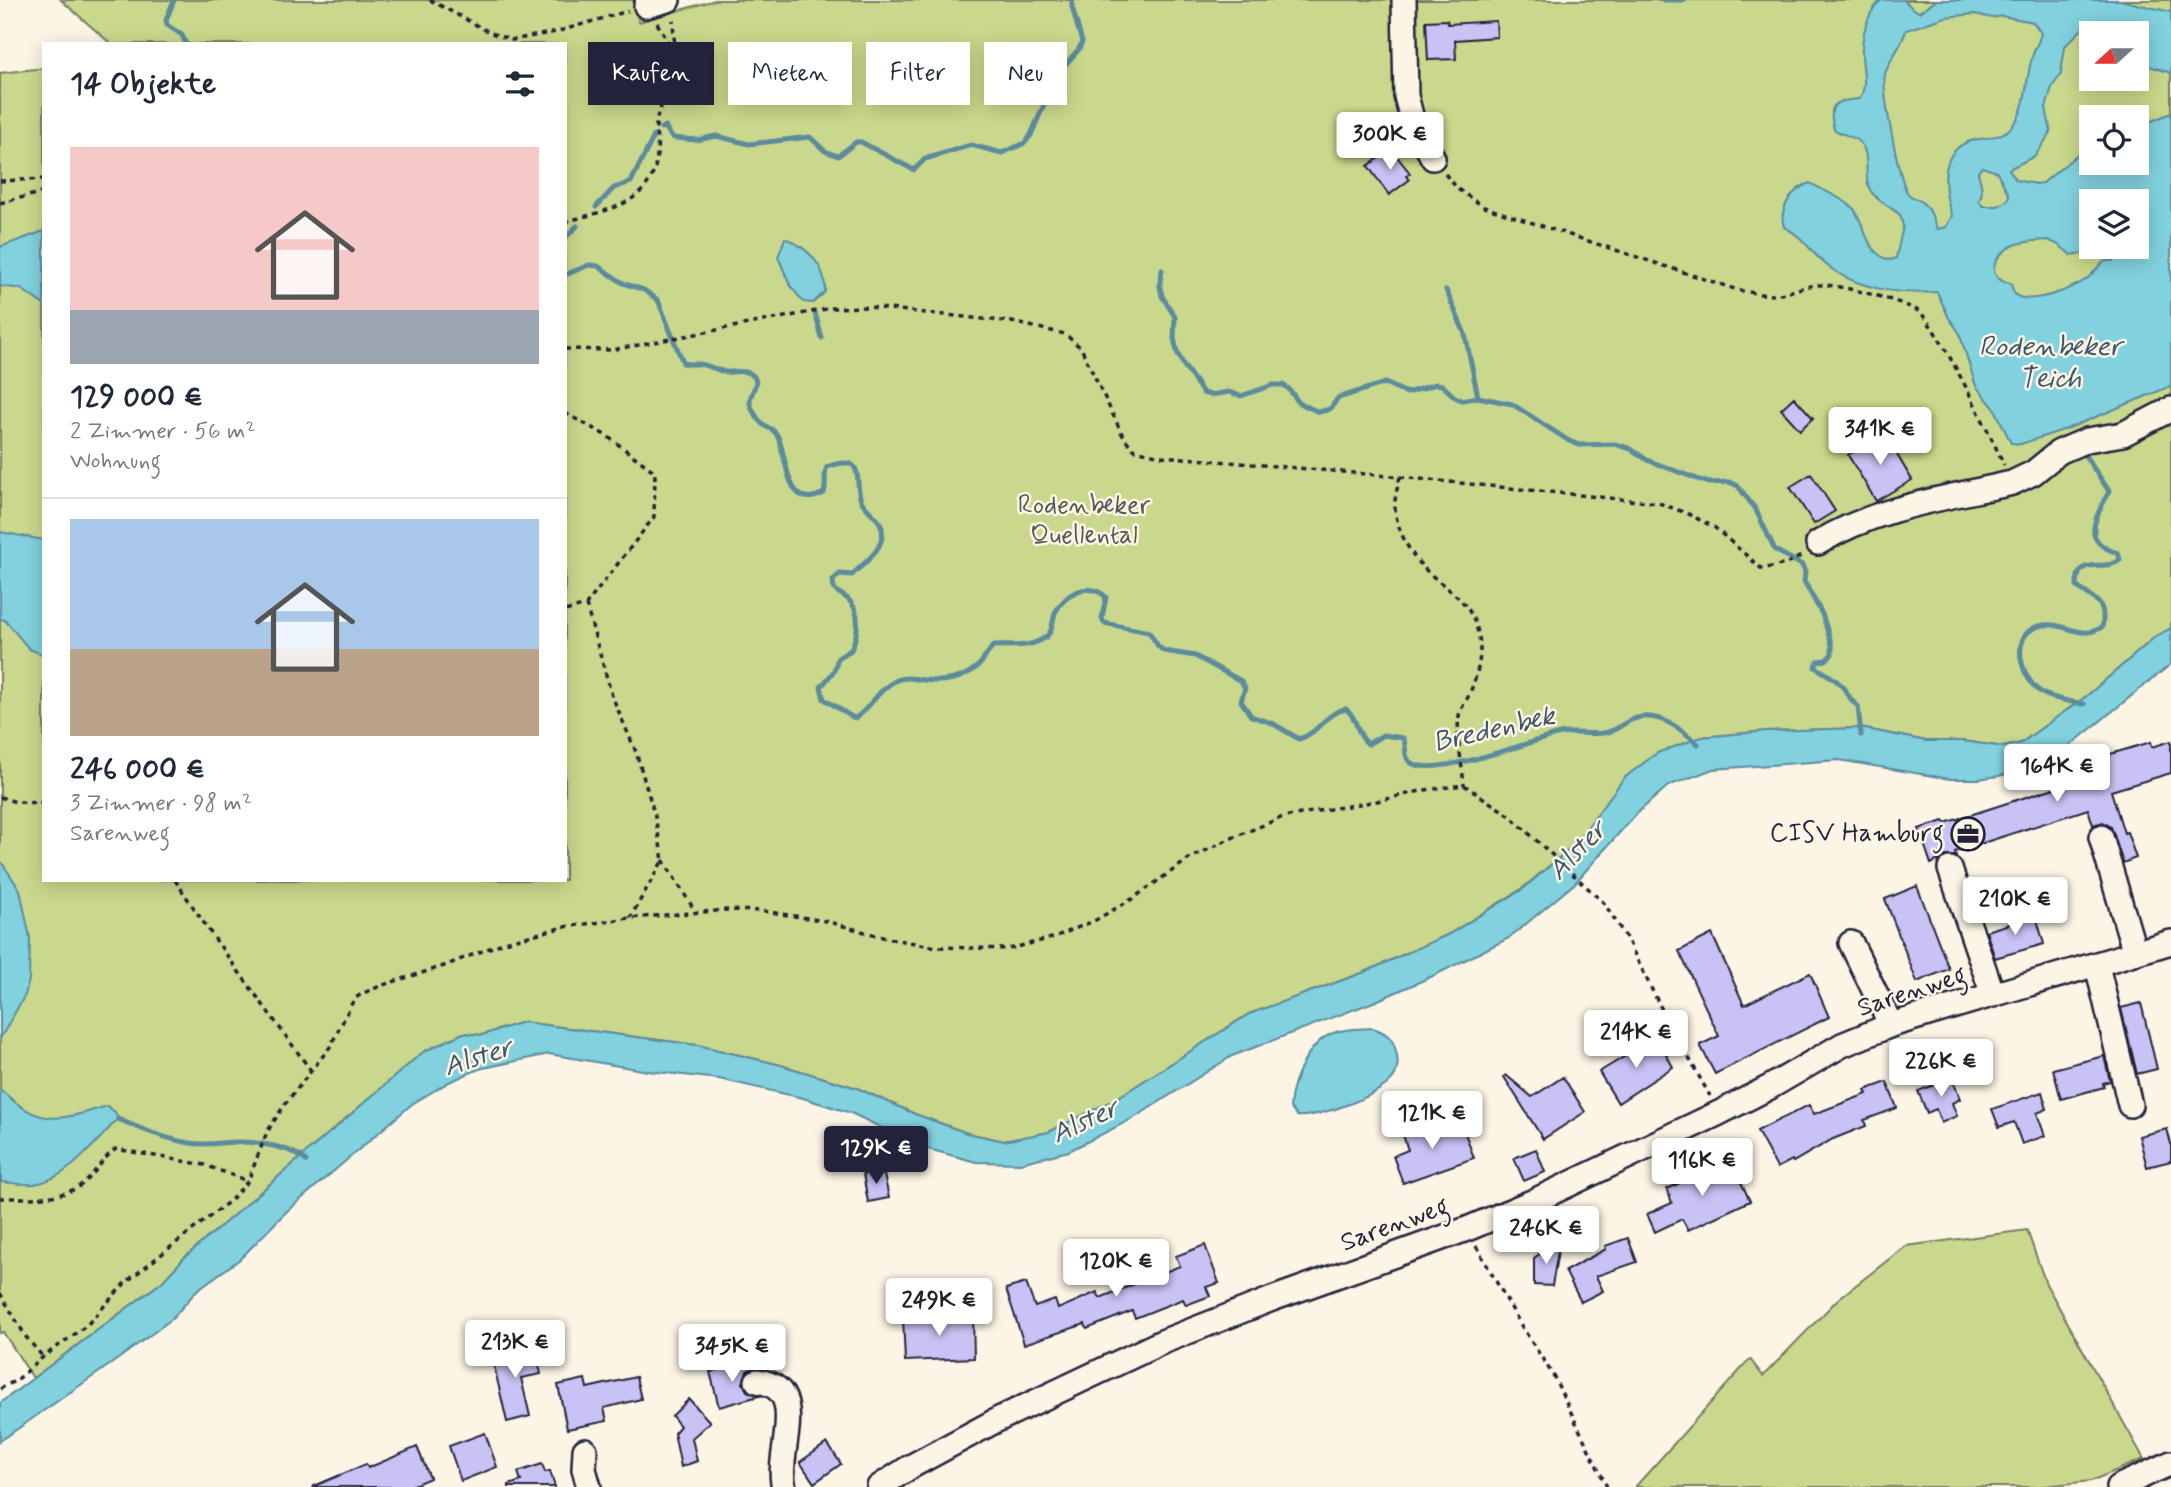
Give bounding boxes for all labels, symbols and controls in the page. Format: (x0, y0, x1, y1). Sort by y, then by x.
north arrow (2079, 21, 2149, 91)
map controls (2079, 21, 2149, 259)
chip: Kaufen (588, 42, 714, 105)
chip: Mieten (728, 42, 852, 105)
chip: Filter (866, 42, 970, 105)
chip: Neu (984, 42, 1067, 105)
text: 14 Objekte (70, 65, 216, 104)
icon: filters (501, 65, 539, 103)
button: locate (2079, 105, 2149, 175)
pin: 300K € (1333, 113, 1447, 172)
text: 300K € (1353, 120, 1427, 150)
button: layers (2079, 189, 2149, 259)
icon: home (242, 192, 368, 318)
water label: Rodenbeker Teich (1979, 329, 2125, 398)
text: 129 000 € (70, 378, 203, 417)
pin: 341K € (1823, 407, 1937, 467)
text: 341K € (1845, 415, 1915, 445)
text: 2 Zimmer · 56 m² (70, 417, 255, 447)
text: Wohnung (70, 447, 161, 477)
park label: Rodenbeker Quellental (1018, 489, 1150, 553)
icon: home (242, 564, 368, 690)
water label: Bredenbek (1429, 698, 1560, 762)
pin: 164K € (2000, 744, 2114, 804)
text: 246 000 € (70, 750, 205, 789)
text: 164K € (2020, 752, 2094, 782)
text: 3 Zimmer · 98 m² (70, 789, 252, 819)
water label: Alster (1540, 811, 1618, 889)
office icon: CISV Hamburg (1949, 815, 1987, 853)
place label: CISV Hamburg (1770, 817, 1944, 854)
text: Sarenweg (70, 819, 170, 849)
pin: 210K € (1958, 878, 2072, 937)
text: 210K € (1979, 885, 2051, 915)
street label: Sarenweg (1853, 958, 1972, 1028)
pin: 214K € (1579, 1010, 1693, 1070)
text: 214K € (1600, 1018, 1672, 1048)
water label: Alster (439, 1029, 520, 1086)
pin: 226K € (1884, 1040, 1998, 1099)
text: 226K € (1905, 1047, 1977, 1077)
water label: Alster (1045, 1089, 1127, 1154)
pin: 121K € (1375, 1092, 1489, 1151)
text: 121K € (1398, 1099, 1466, 1129)
pin: 129K € (819, 1126, 933, 1186)
text: 129K € (840, 1134, 912, 1164)
pin: 116K € (1645, 1138, 1759, 1198)
text: 116K € (1668, 1146, 1736, 1176)
street label: Sarenweg (1336, 1190, 1455, 1263)
pin: 246K € (1489, 1206, 1603, 1266)
text: 246K € (1509, 1214, 1583, 1244)
pin: 120K € (1059, 1240, 1173, 1299)
text: 120K € (1079, 1247, 1153, 1277)
pin: 249K € (882, 1278, 996, 1338)
text: 249K € (902, 1286, 976, 1316)
pin: 213K € (458, 1320, 572, 1380)
pin: 345K € (675, 1324, 789, 1384)
text: 213K € (481, 1328, 549, 1358)
text: 345K € (695, 1332, 769, 1362)

